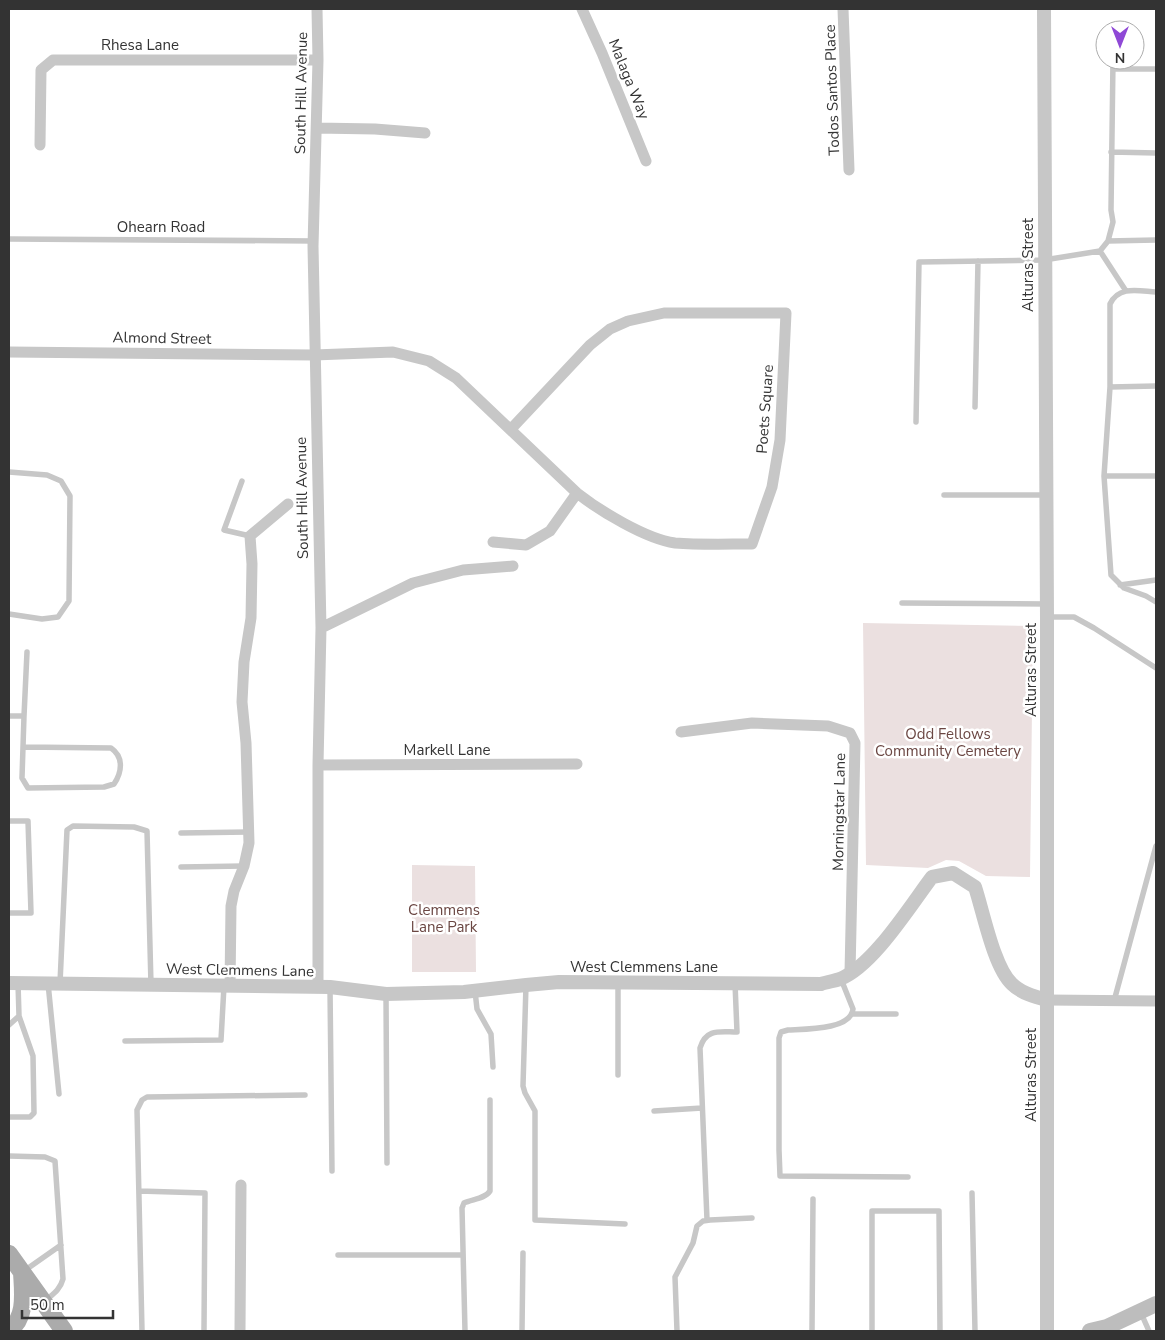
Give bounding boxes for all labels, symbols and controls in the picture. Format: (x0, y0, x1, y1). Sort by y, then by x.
north arrow (1095, 20, 1145, 70)
street label: Todos Santos Place (820, 24, 844, 156)
street label: South Hill Avenue (290, 32, 312, 154)
street label: Rhesa Lane (101, 35, 179, 55)
street label: Malaga Way (604, 36, 654, 122)
text: N (1115, 48, 1125, 67)
street label: Ohearn Road (117, 217, 205, 237)
street label: Alturas Street (1018, 217, 1038, 312)
street label: Almond Street (113, 327, 212, 349)
street label: Poets Square (752, 364, 778, 454)
street label: South Hill Avenue (291, 437, 313, 559)
street label: Alturas Street (1021, 622, 1041, 717)
park label: Odd Fellows Community Cemetery (875, 724, 1021, 761)
street label: Markell Lane (404, 740, 490, 760)
street label: Morningstar Lane (828, 753, 850, 871)
park label: Clemmens Lane Park (408, 900, 480, 937)
street label: West Clemmens Lane (570, 957, 718, 977)
street label: West Clemmens Lane (166, 959, 314, 981)
street label: Alturas Street (1021, 1027, 1041, 1122)
scale bar (22, 1288, 114, 1320)
text: 50 m (30, 1295, 65, 1315)

